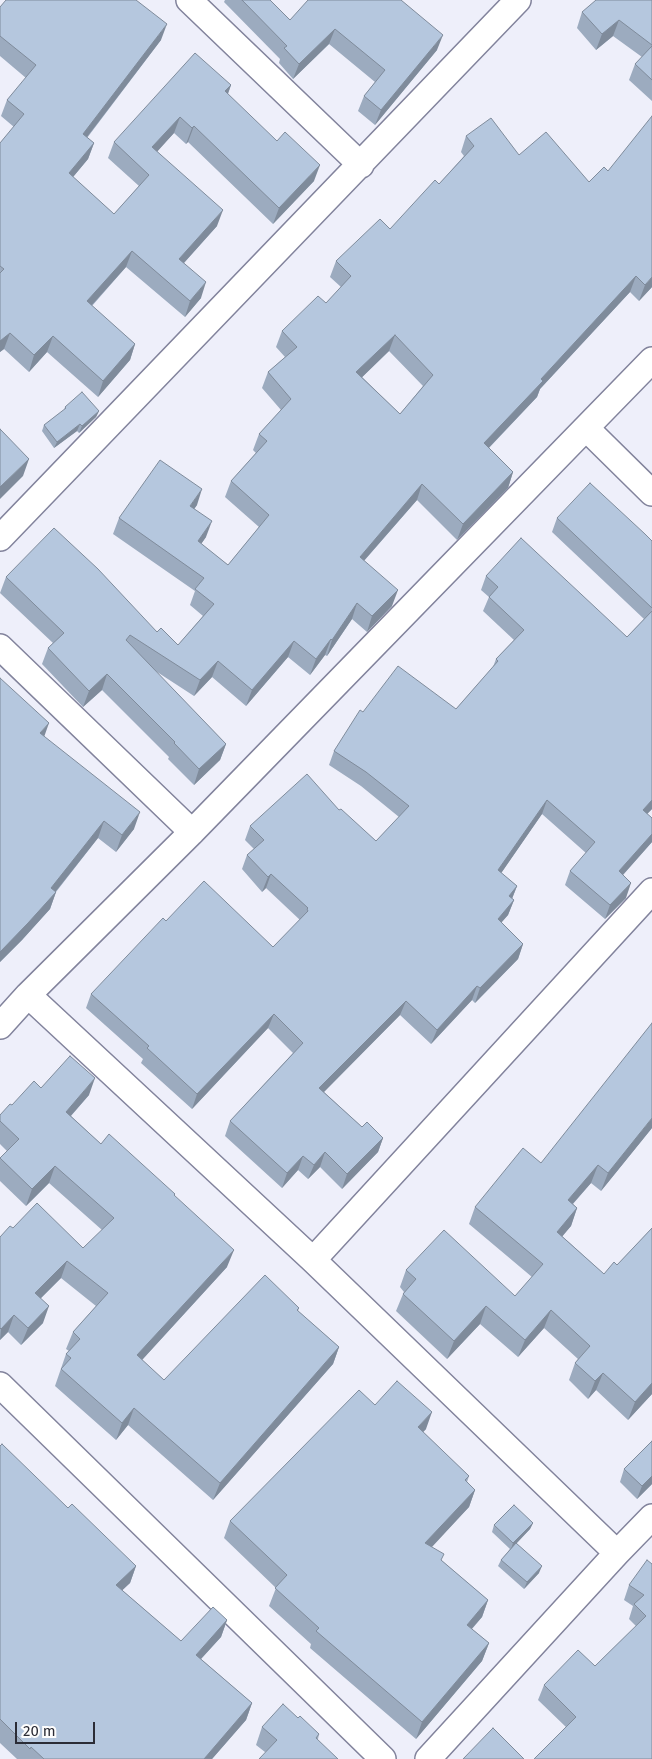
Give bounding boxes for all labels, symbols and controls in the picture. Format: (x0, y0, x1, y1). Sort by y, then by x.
scale bar (18, 1712, 98, 1744)
text: 20 m (23, 1722, 56, 1740)

